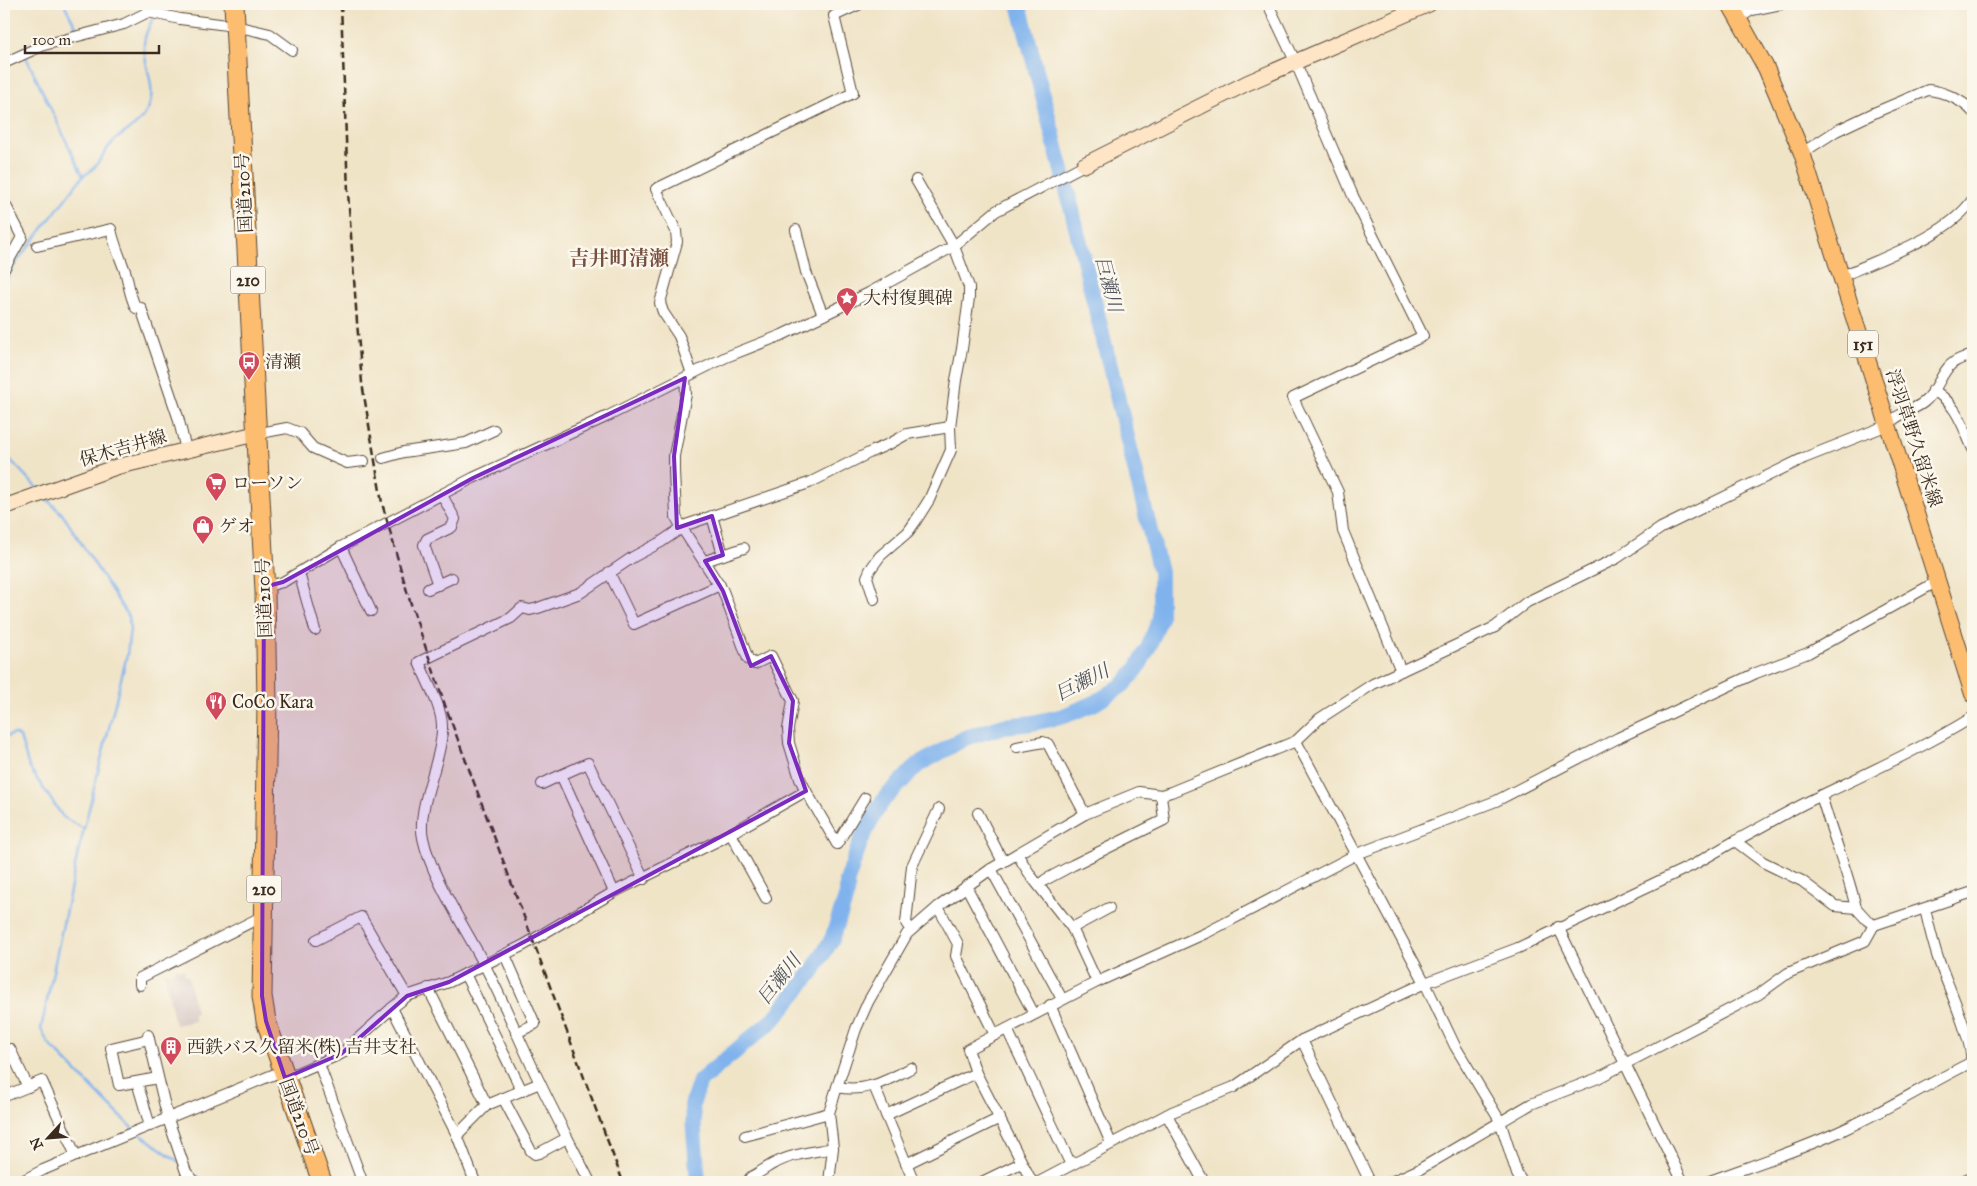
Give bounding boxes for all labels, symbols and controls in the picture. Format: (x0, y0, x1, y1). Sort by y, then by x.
scale bar (25, 22, 159, 54)
text: 100 m (32, 31, 72, 49)
street label: 国道210号 (231, 152, 257, 234)
district label: 吉井町清瀬 (569, 246, 669, 270)
water label: 巨瀬川 (1091, 254, 1128, 316)
road number: 210 (230, 266, 266, 294)
place icon: 大村復興碑 (835, 286, 859, 317)
place label: 大村復興碑 (863, 287, 953, 309)
road number: 151 (1848, 330, 1878, 358)
bus stop icon: 清瀬 (237, 350, 261, 381)
place label: 清瀬 (265, 351, 301, 373)
street label: 浮羽草野久留米線 (1881, 366, 1947, 510)
street label: 保木吉井線 (77, 425, 169, 471)
supermarket icon: ローソン (204, 471, 228, 502)
place label: ローソン (232, 472, 303, 494)
shop icon: ゲオ (191, 514, 215, 545)
place label: ゲオ (219, 515, 255, 537)
street label: 国道210号 (252, 557, 276, 639)
water label: 巨瀬川 (1051, 658, 1114, 705)
restaurant icon: CoCo Kara (204, 690, 228, 721)
place label: CoCo Kara (232, 691, 314, 713)
road number: 210 (246, 876, 282, 902)
water label: 巨瀬川 (752, 948, 807, 1009)
building icon: 西鉄バス久留米(株) 吉井支社 (159, 1035, 183, 1066)
place label: 西鉄バス久留米(株) 吉井支社 (187, 1036, 417, 1059)
street label: 国道210号 (275, 1075, 323, 1159)
north arrow (22, 1114, 72, 1164)
text: N (26, 1134, 47, 1153)

